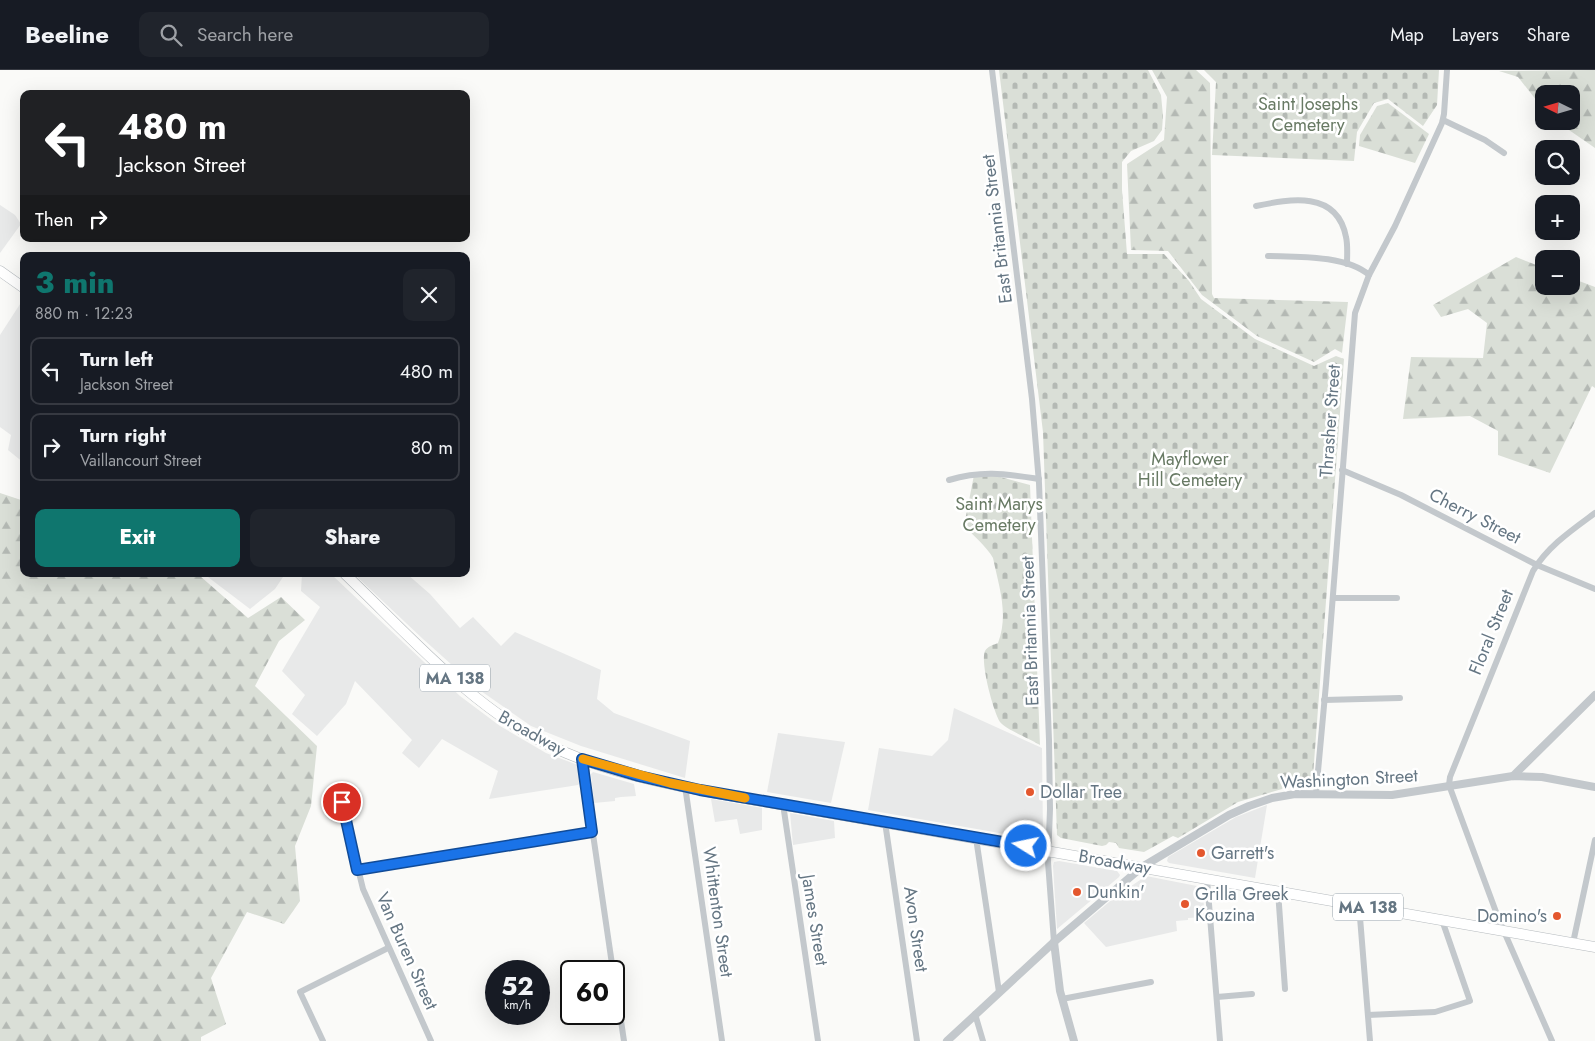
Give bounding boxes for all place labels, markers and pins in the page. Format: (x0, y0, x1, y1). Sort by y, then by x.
place label: Dollar Tree (1040, 779, 1122, 805)
pin (321, 781, 363, 823)
marker: Dollar Tree (1024, 786, 1036, 798)
place label: Garrett's (1211, 840, 1274, 866)
marker: Garrett's (1195, 847, 1207, 859)
place label: Dunkin' (1087, 879, 1145, 905)
place label: Grilla Greek Kouzina (1195, 881, 1289, 928)
marker: Dunkin' (1071, 886, 1083, 898)
marker: Grilla Greek Kouzina (1179, 898, 1191, 910)
place label: Domino's (1477, 903, 1547, 929)
marker: Domino's (1551, 910, 1563, 922)

